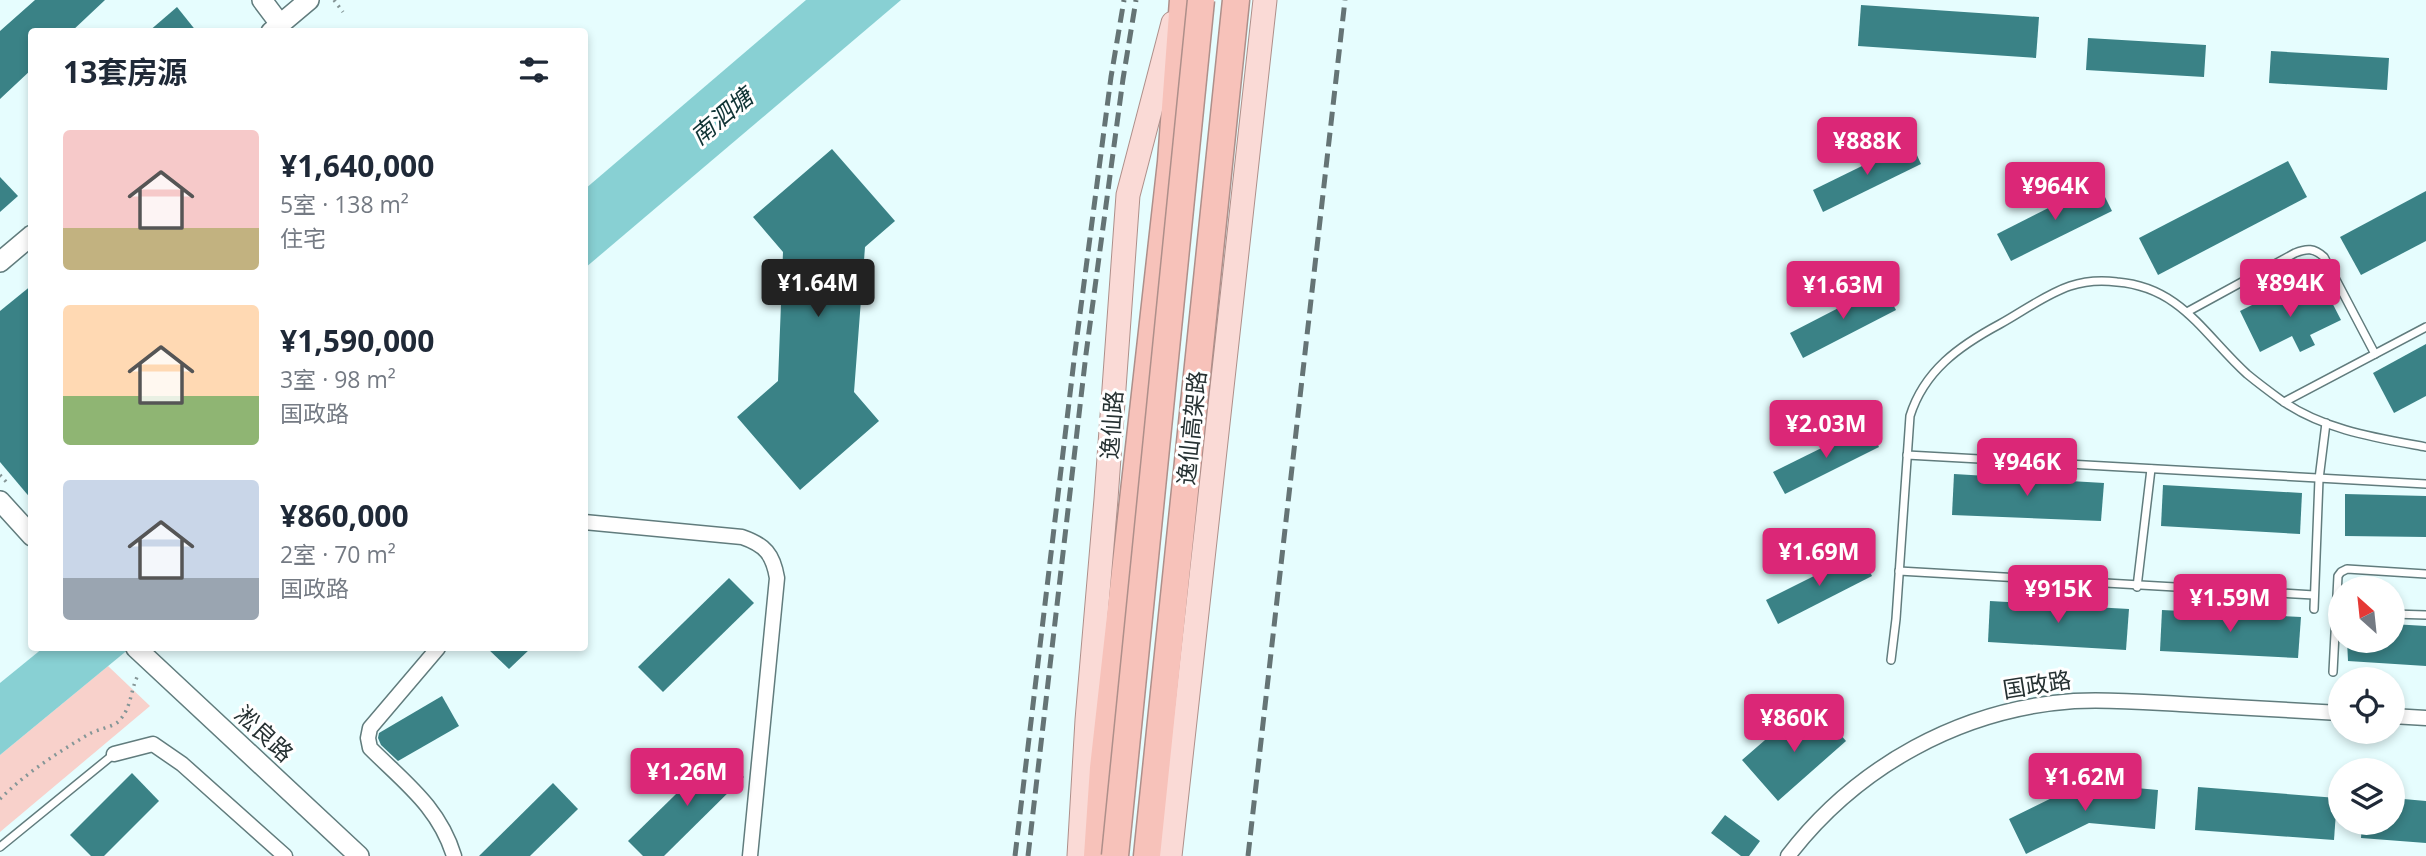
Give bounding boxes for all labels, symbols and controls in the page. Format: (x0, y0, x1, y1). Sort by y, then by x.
text: 13套房源 (63, 51, 187, 92)
icon: filters (515, 51, 553, 89)
water label: 南泗塘 (683, 77, 762, 152)
pin: ¥888K (1818, 118, 1916, 177)
text: ¥888K (1833, 124, 1901, 156)
text: ¥1,640,000 (280, 145, 434, 186)
icon: home (119, 158, 203, 242)
pin: ¥964K (2006, 162, 2104, 222)
text: ¥964K (2021, 169, 2089, 201)
text: 5室 · 138 m² (280, 188, 409, 220)
text: 住宅 (280, 222, 326, 254)
pin: ¥1.64M (761, 260, 875, 319)
pin: ¥894K (2241, 260, 2339, 319)
pin: ¥1.63M (1786, 262, 1900, 321)
text: ¥1.64M (778, 266, 858, 298)
text: ¥894K (2256, 266, 2324, 298)
text: ¥1.63M (1803, 268, 1883, 300)
text: ¥1,590,000 (280, 320, 434, 361)
icon: home (119, 333, 203, 417)
text: 3室 · 98 m² (280, 363, 396, 395)
street label: 逸仙高架路 (1169, 369, 1213, 487)
street label: 逸仙路 (1093, 389, 1129, 460)
text: 国政路 (280, 397, 349, 429)
pin: ¥2.03M (1769, 400, 1883, 460)
text: ¥2.03M (1786, 407, 1866, 439)
pin: ¥946K (1978, 438, 2076, 498)
text: ¥946K (1993, 445, 2061, 477)
text: ¥860,000 (280, 495, 409, 536)
icon: home (119, 508, 203, 592)
pin: ¥1.69M (1762, 528, 1876, 588)
text: ¥1.69M (1779, 535, 1859, 567)
text: 2室 · 70 m² (280, 538, 396, 570)
pin: ¥915K (2009, 566, 2107, 625)
text: 国政路 (280, 572, 349, 604)
text: ¥915K (2024, 572, 2092, 604)
pin: ¥1.59M (2173, 574, 2287, 634)
north arrow (2328, 576, 2404, 653)
map controls (2328, 576, 2405, 835)
text: ¥1.59M (2190, 581, 2270, 613)
street label: 国政路 (2000, 663, 2073, 705)
button: locate (2328, 667, 2405, 744)
pin: ¥860K (1745, 694, 1843, 754)
street label: 淞良路 (229, 698, 301, 768)
text: ¥860K (1760, 701, 1828, 733)
pin: ¥1.26M (630, 748, 744, 808)
pin: ¥1.62M (2028, 754, 2142, 813)
text: ¥1.26M (647, 755, 727, 787)
button: layers (2328, 758, 2405, 835)
text: ¥1.62M (2045, 760, 2125, 792)

